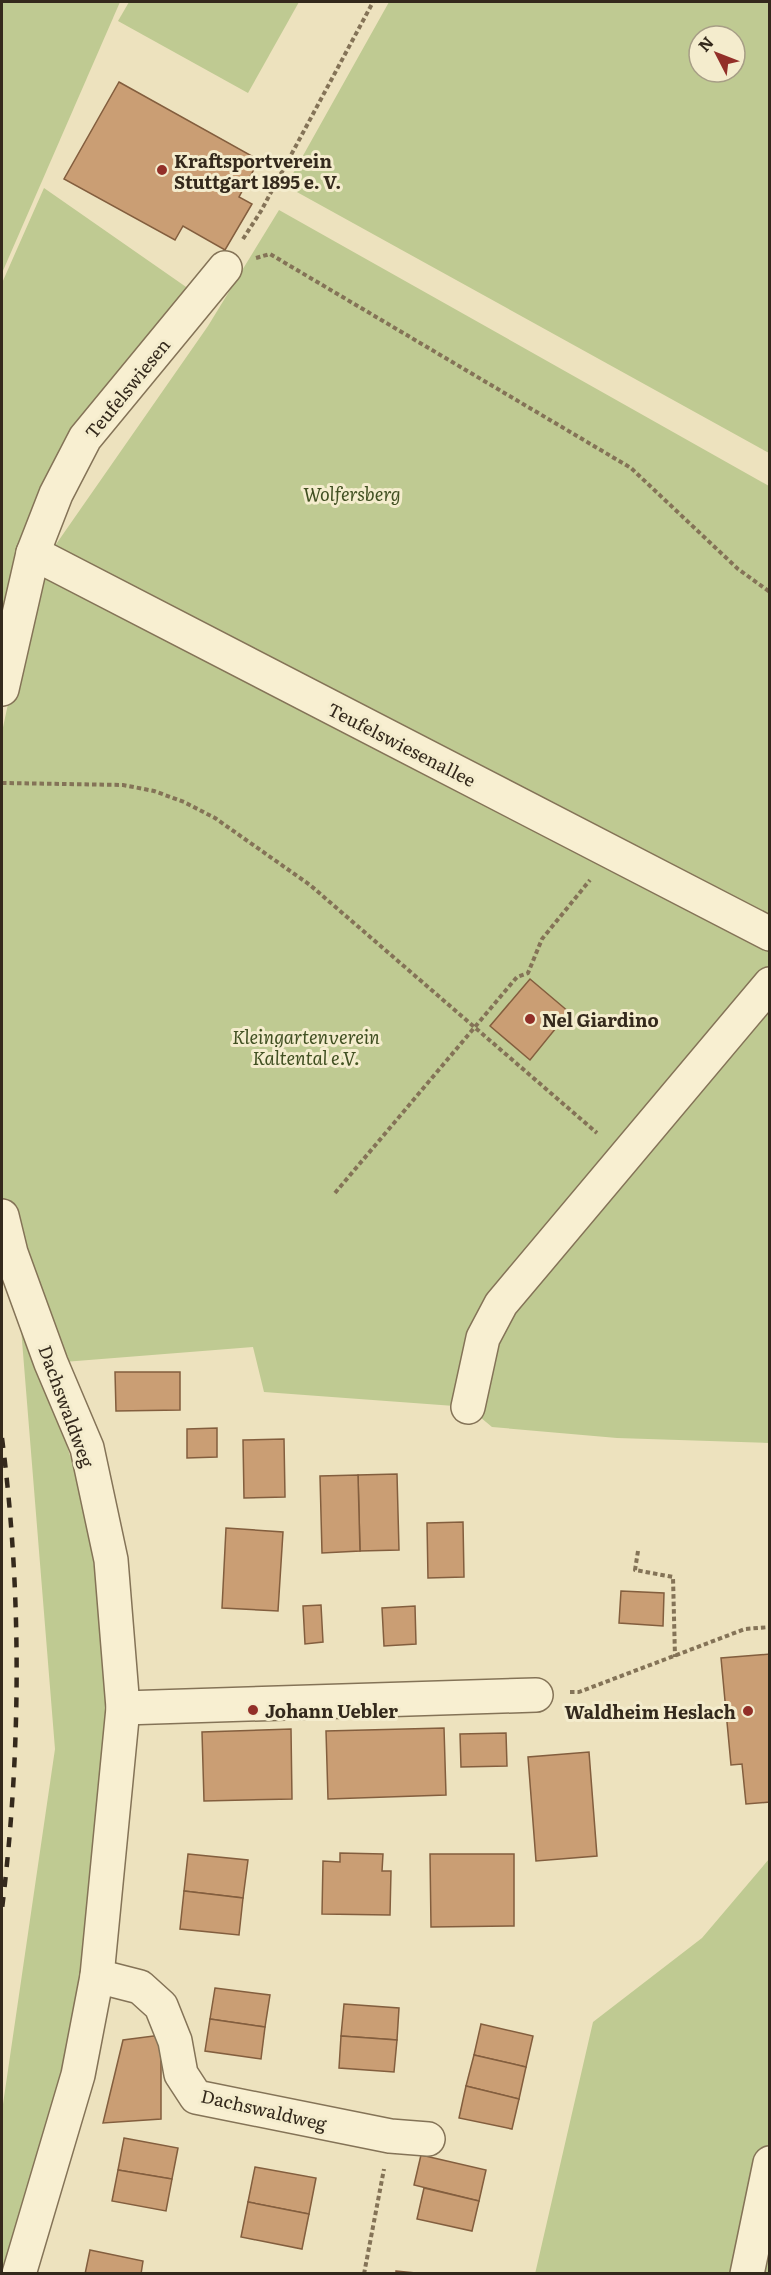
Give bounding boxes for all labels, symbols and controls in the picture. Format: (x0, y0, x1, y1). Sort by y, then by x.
north arrow (687, 24, 747, 84)
text: N (692, 30, 719, 56)
place label: Kraftsportverein Stuttgart 1895 e. V. (174, 147, 341, 195)
marker: Kraftsportverein Stuttgart 1895 e. V. (155, 163, 169, 177)
street label: Teufelswiesen (78, 332, 176, 444)
park label: Wolfersberg (303, 480, 401, 507)
street label: Teufelswiesenallee (323, 695, 481, 793)
place label: Nel Giardino (542, 1006, 659, 1033)
marker: Nel Giardino (523, 1012, 537, 1026)
park label: Kleingartenverein Kaltental e.V. (232, 1023, 380, 1071)
street label: Dachswaldweg (32, 1341, 102, 1472)
place label: Johann Uebler (265, 1697, 398, 1724)
place label: Waldheim Heslach (564, 1698, 736, 1725)
marker: Johann Uebler (246, 1703, 260, 1717)
marker: Waldheim Heslach (741, 1704, 755, 1718)
street label: Dachswaldweg (198, 2081, 330, 2137)

